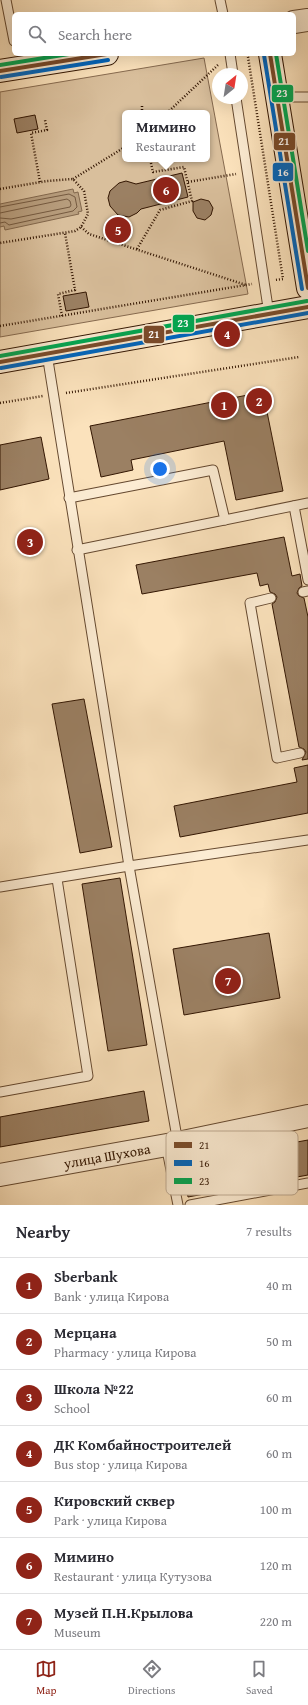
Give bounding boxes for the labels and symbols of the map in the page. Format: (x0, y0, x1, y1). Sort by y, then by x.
north arrow (212, 68, 248, 104)
line badge: 23 (271, 84, 294, 103)
text: 23 (276, 85, 288, 101)
line badge: 21 (273, 132, 296, 151)
text: 21 (278, 133, 290, 149)
line badge: 16 (272, 162, 294, 182)
text: 16 (277, 164, 289, 180)
pin: 6 (153, 175, 179, 205)
pin: 5 (105, 215, 131, 245)
line badge: 23 (172, 314, 195, 333)
text: 23 (177, 315, 189, 331)
pin: 4 (214, 319, 240, 349)
line badge: 21 (143, 325, 165, 344)
text: 21 (148, 326, 160, 342)
pin: 2 (246, 386, 272, 416)
pin: 1 (211, 390, 237, 420)
your location (150, 459, 170, 479)
pin: 3 (17, 527, 43, 557)
pin: 7 (215, 966, 241, 996)
legend (166, 1131, 298, 1195)
text: 21 (199, 1137, 210, 1153)
street label: улица Шухова (61, 1138, 152, 1174)
text: 16 (199, 1155, 210, 1171)
text: 23 (199, 1173, 210, 1189)

